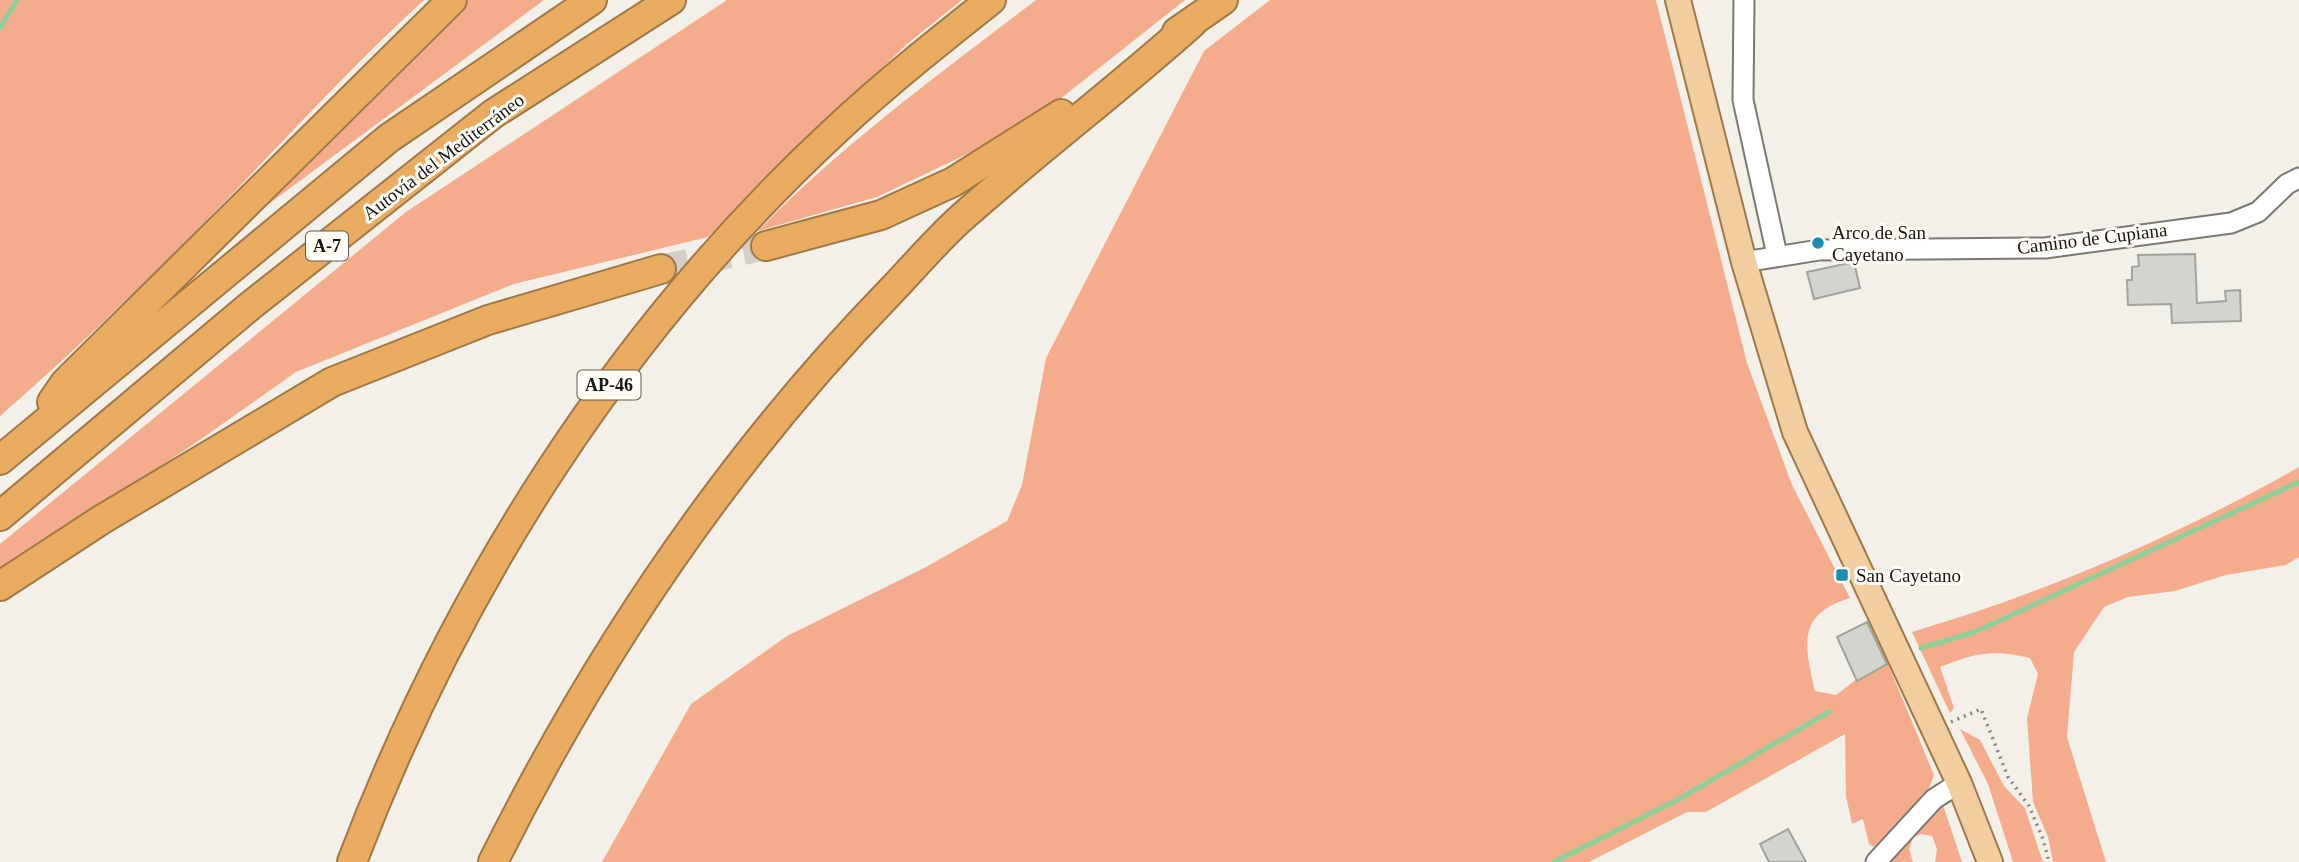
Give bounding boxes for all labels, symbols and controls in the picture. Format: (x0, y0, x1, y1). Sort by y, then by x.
street label: Autovía del Mediterráneo (359, 89, 528, 224)
street label: Camino de Cupiana (2016, 219, 2169, 258)
place label: Arco de San Cayetano (1832, 222, 1926, 265)
road number: A-7 (306, 232, 348, 260)
marker: Arco de San Cayetano (1810, 235, 1826, 251)
road number: AP-46 (578, 370, 640, 400)
place label: San Cayetano (1856, 565, 1961, 586)
marker: San Cayetano (1834, 567, 1850, 583)

